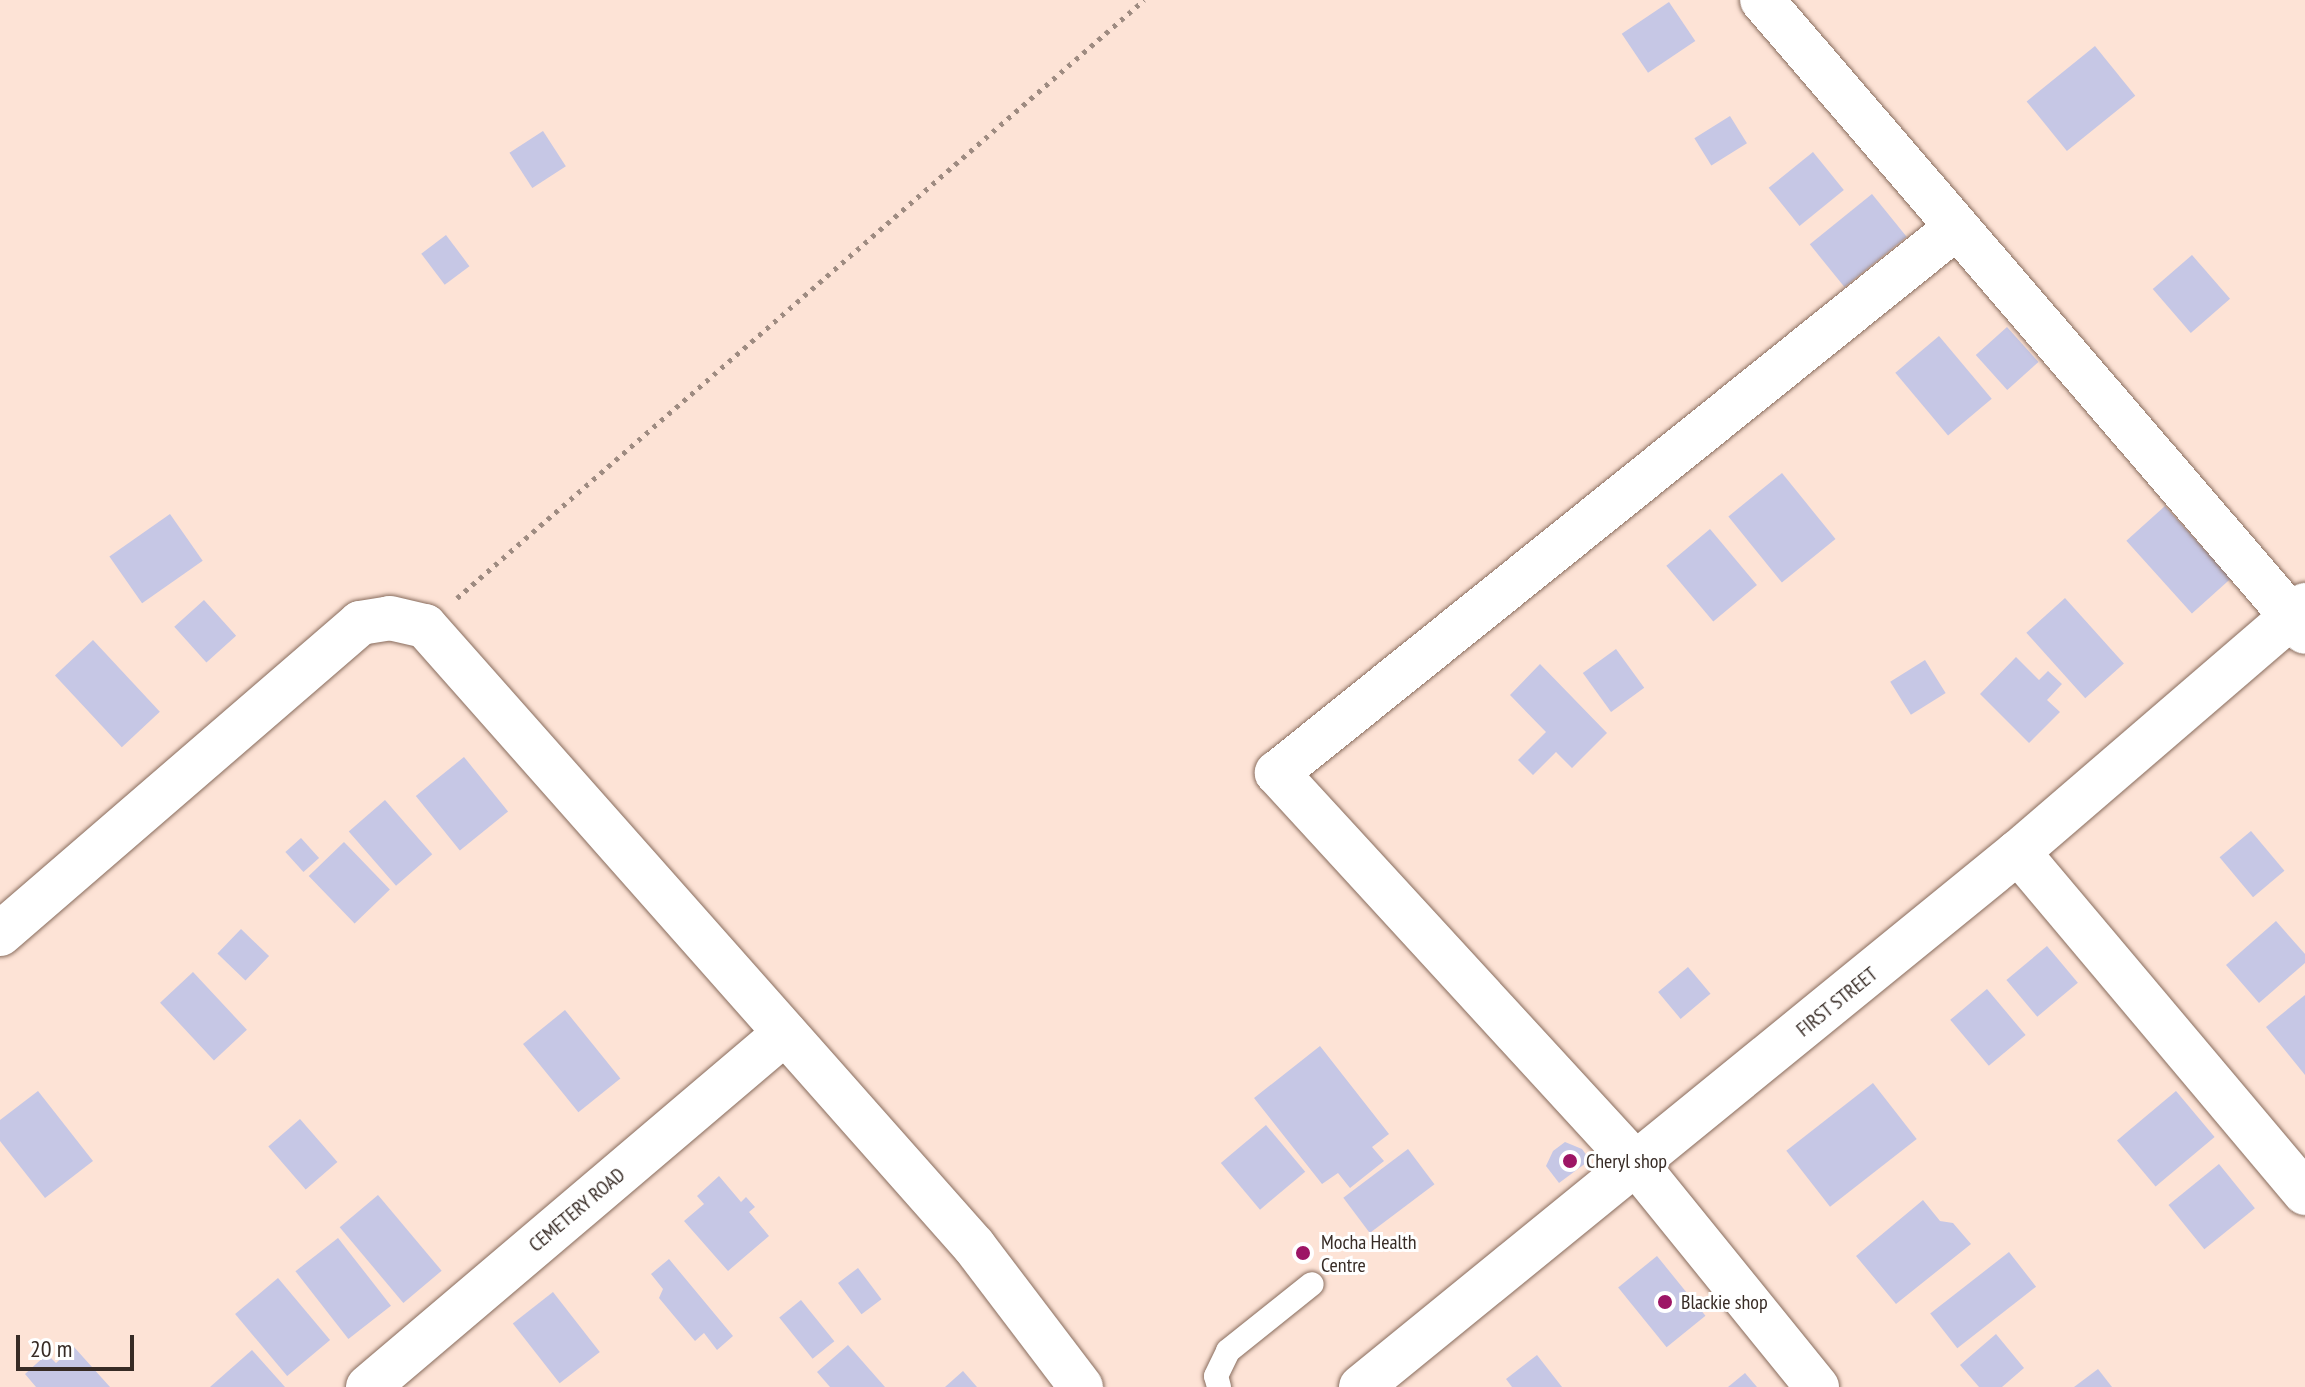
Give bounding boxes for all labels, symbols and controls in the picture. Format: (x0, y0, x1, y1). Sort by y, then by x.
street label: FIRST STREET (1792, 962, 1882, 1042)
place label: Cheryl shop (1586, 1149, 1667, 1173)
marker: Cheryl shop (1561, 1152, 1579, 1170)
street label: CEMETERY ROAD (524, 1163, 630, 1257)
place label: Mocha Health Centre (1321, 1230, 1416, 1277)
marker: Mocha Health Centre (1292, 1242, 1314, 1264)
place label: Blackie shop (1681, 1290, 1768, 1314)
marker: Blackie shop (1656, 1293, 1674, 1311)
scale bar (20, 1319, 138, 1369)
text: 20 m (30, 1333, 72, 1364)

